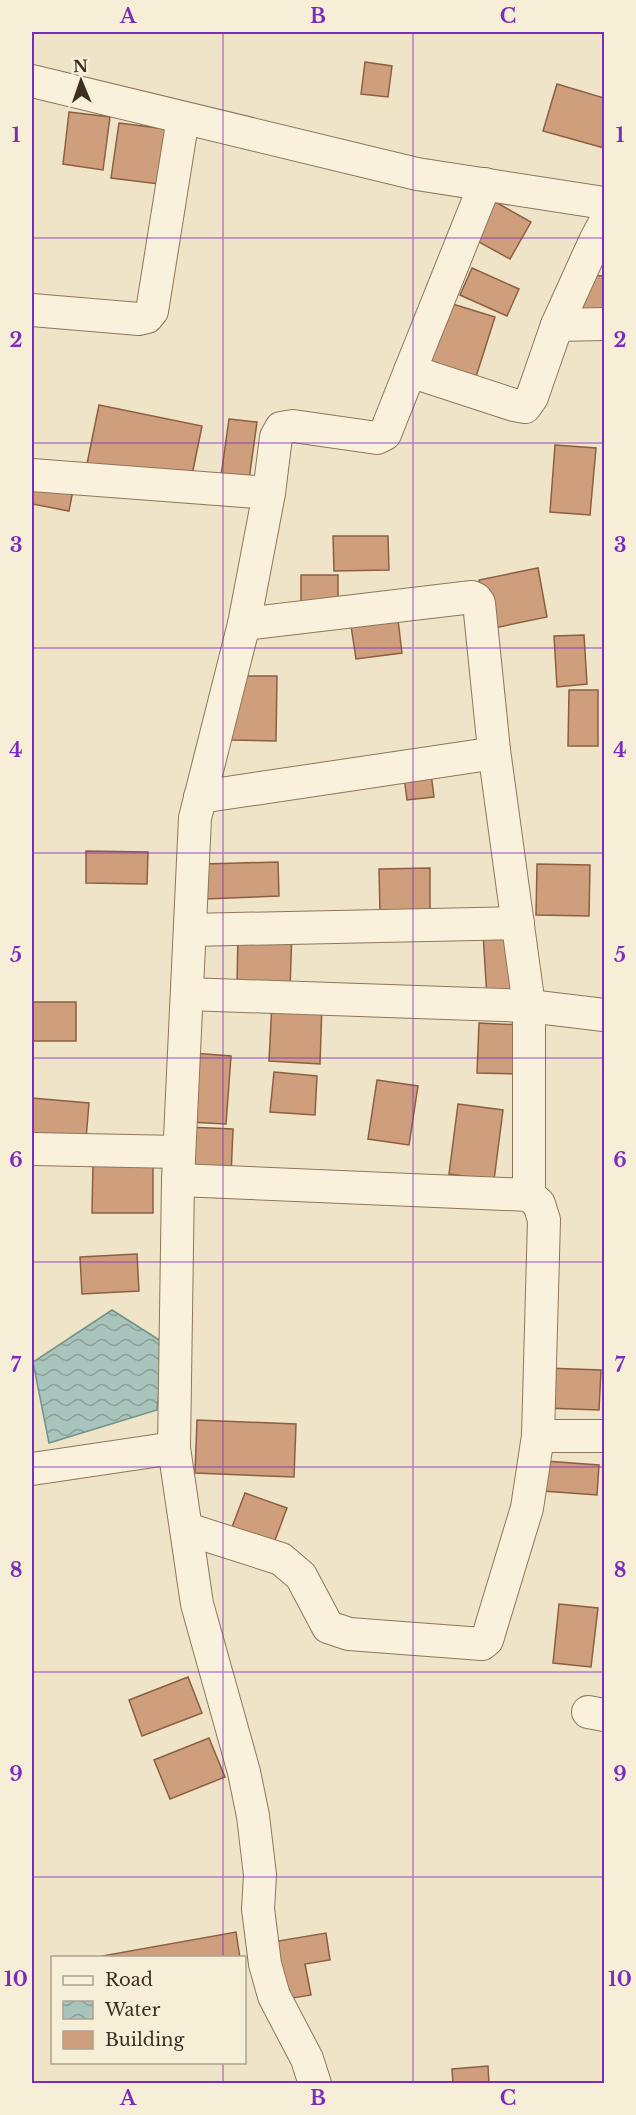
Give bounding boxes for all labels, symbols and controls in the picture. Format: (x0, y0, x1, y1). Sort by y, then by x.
text: A (119, 4, 137, 28)
text: B (310, 4, 326, 28)
text: C (500, 4, 516, 28)
north arrow (51, 51, 111, 111)
text: N (73, 56, 88, 76)
text: 1 (12, 123, 21, 147)
text: 1 (616, 123, 625, 147)
text: 2 (9, 328, 23, 352)
text: 2 (613, 328, 627, 352)
text: 3 (10, 533, 22, 557)
text: 3 (614, 533, 626, 557)
text: 4 (9, 738, 23, 762)
text: 4 (613, 738, 627, 762)
text: 5 (10, 943, 22, 967)
text: 5 (614, 943, 626, 967)
text: 6 (9, 1148, 23, 1172)
text: 6 (613, 1148, 627, 1172)
text: 7 (11, 1353, 22, 1377)
text: 7 (615, 1353, 626, 1377)
text: 8 (10, 1558, 22, 1582)
text: 8 (614, 1558, 626, 1582)
text: 9 (9, 1762, 23, 1786)
text: 9 (613, 1762, 627, 1786)
legend (51, 1956, 246, 2064)
text: 10 (4, 1967, 28, 1991)
text: 10 (608, 1967, 632, 1991)
text: Road (105, 1969, 153, 1991)
text: Water (104, 1999, 161, 2021)
text: Building (105, 2029, 184, 2051)
text: A (119, 2086, 137, 2110)
text: B (310, 2086, 326, 2110)
text: C (500, 2086, 516, 2110)

